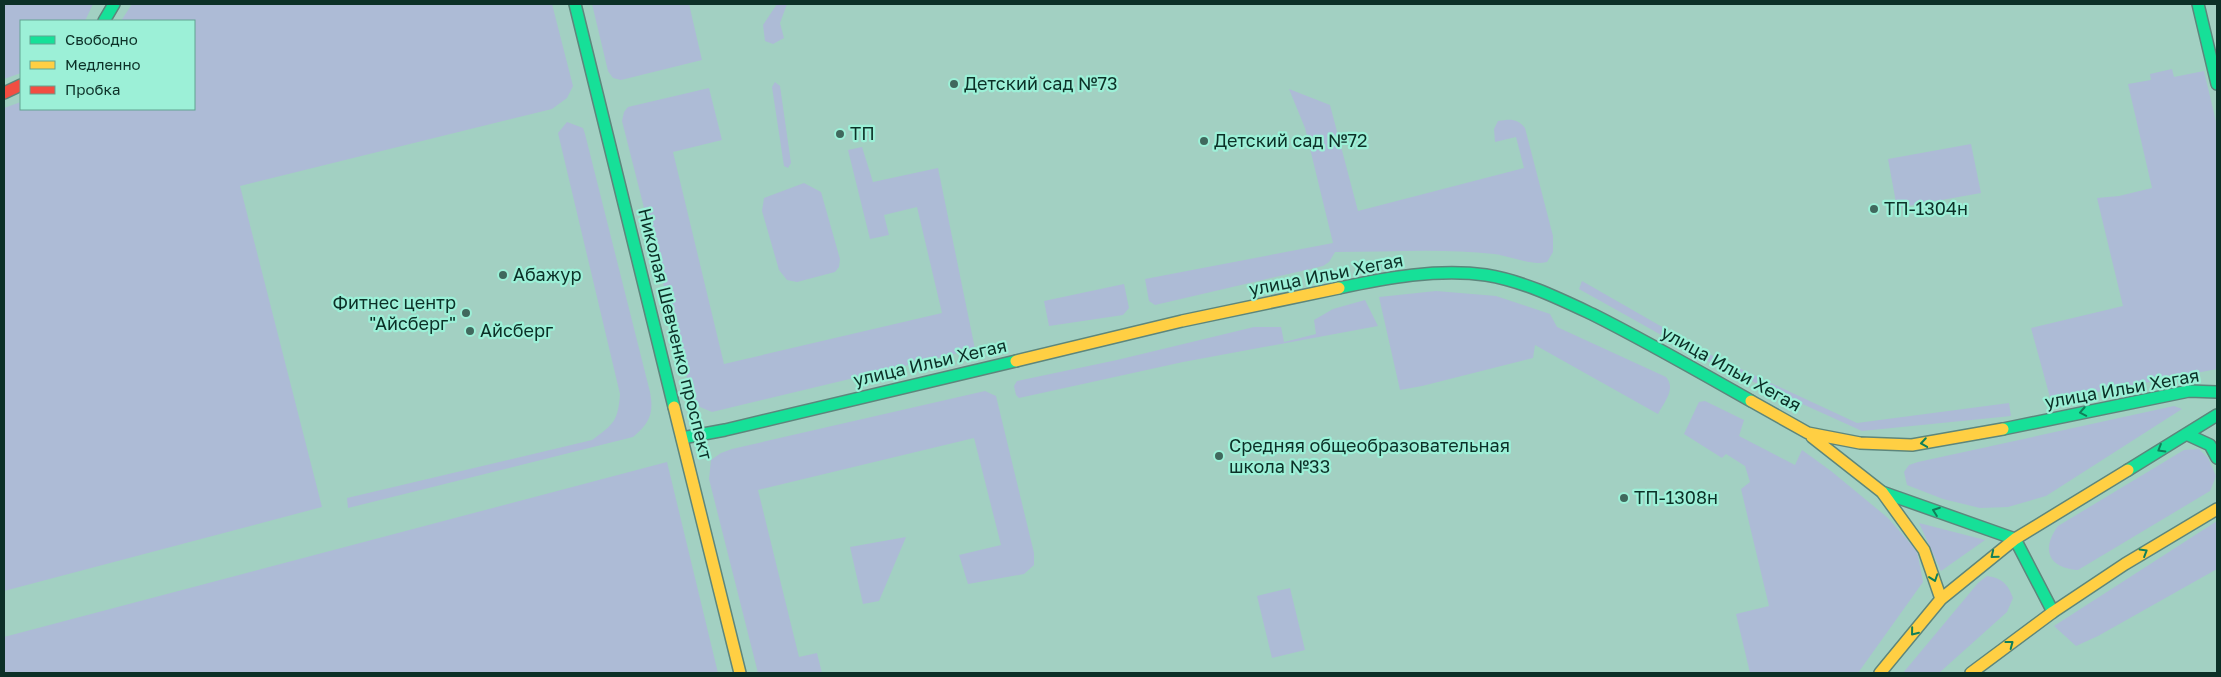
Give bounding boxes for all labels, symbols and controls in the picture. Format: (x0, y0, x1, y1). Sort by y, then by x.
legend (20, 20, 195, 110)
text: Свободно (65, 30, 138, 48)
text: Медленно (65, 55, 141, 73)
place label: Детский сад №73 (964, 72, 1118, 94)
marker: Детский сад №73 (948, 78, 960, 90)
text: Пробка (65, 80, 120, 98)
place label: ТП (850, 122, 875, 144)
marker: ТП (834, 128, 846, 140)
place label: Детский сад №72 (1214, 129, 1368, 151)
marker: Детский сад №72 (1198, 135, 1210, 147)
place label: ТП-1304н (1884, 197, 1968, 219)
marker: ТП-1304н (1868, 203, 1880, 215)
street label: Николая Шевченко проспект (634, 206, 718, 462)
street label: улица Ильи Хегая (1247, 248, 1405, 300)
place label: Абажур (513, 263, 582, 285)
marker: Абажур (497, 269, 509, 281)
place label: Фитнес центр "Айсберг" (333, 291, 456, 334)
marker: Фитнес центр "Айсберг" (460, 307, 472, 319)
place label: Айсберг (480, 319, 553, 341)
street label: улица Ильи Хегая (1658, 321, 1805, 416)
marker: Айсберг (464, 325, 476, 337)
street label: улица Ильи Хегая (851, 334, 1009, 390)
street label: улица Ильи Хегая (2043, 364, 2201, 412)
one-way arrow (2079, 407, 2087, 417)
place label: Средняя общеобразовательная школа №33 (1229, 434, 1510, 477)
one-way arrow (1919, 438, 1928, 448)
one-way arrow (2157, 443, 2166, 453)
marker: Средняя общеобразовательная школа №33 (1213, 450, 1225, 462)
place label: ТП-1308н (1634, 486, 1718, 508)
marker: ТП-1308н (1618, 492, 1630, 504)
one-way arrow (1932, 507, 1941, 517)
one-way arrow (2139, 549, 2148, 559)
one-way arrow (1991, 550, 2000, 558)
one-way arrow (1928, 573, 1938, 581)
one-way arrow (1911, 626, 1920, 635)
one-way arrow (2004, 641, 2014, 650)

